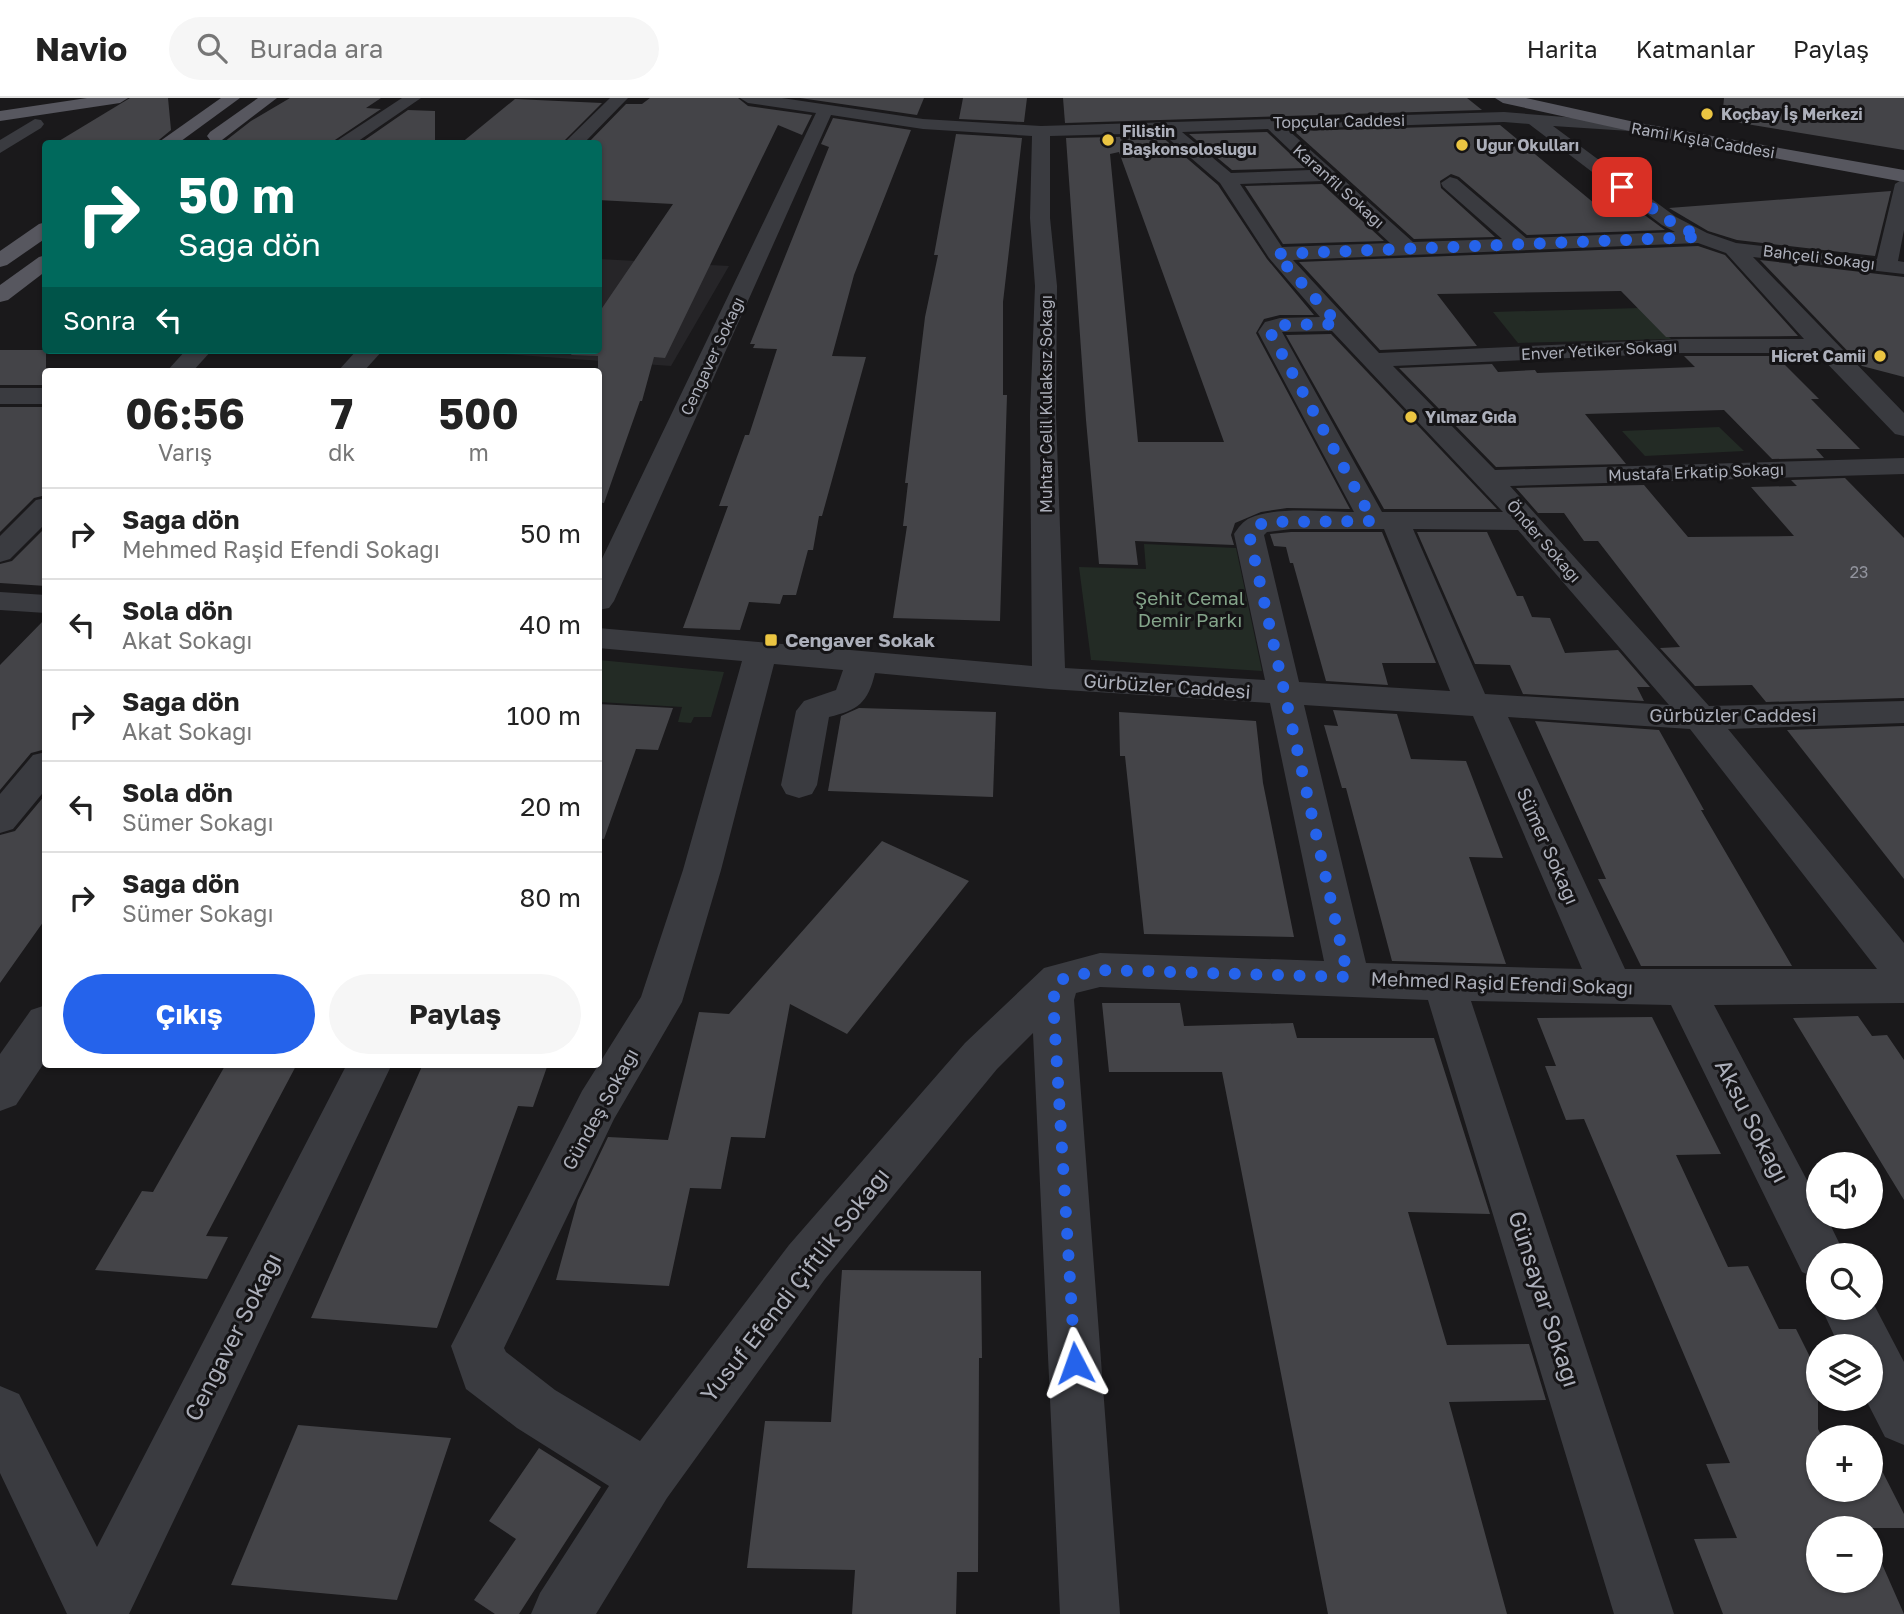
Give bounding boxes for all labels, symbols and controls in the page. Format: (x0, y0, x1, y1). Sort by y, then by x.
search box (169, 17, 659, 80)
text: Navio (35, 29, 127, 68)
icon: search (193, 29, 231, 67)
text: Burada ara (249, 33, 384, 64)
text: Harita (1527, 34, 1598, 63)
text: Katmanlar (1636, 34, 1755, 63)
text: Paylaş (1793, 34, 1869, 63)
place label: Koçbay İş Merkezi (1721, 104, 1863, 124)
marker: Koçbay İş Merkezi (1699, 106, 1715, 122)
street label: Topçular Caddesi (1273, 110, 1405, 132)
street label: Rami Kışla Caddesi (1629, 117, 1777, 163)
place label: Filistin Başkonsolosluğu (1122, 121, 1256, 159)
marker: Filistin Başkonsolosluğu (1100, 132, 1116, 148)
place label: Uğur Okulları (1476, 135, 1579, 155)
marker: Uğur Okulları (1454, 137, 1470, 153)
street label: Karanfil Sokağı (1289, 140, 1389, 232)
pin (1592, 157, 1652, 217)
text: 50 m (178, 165, 295, 224)
icon: right (63, 168, 154, 259)
icon: arrive (1603, 168, 1641, 206)
text: Sağa dön (178, 225, 321, 263)
street label: Bahçeli Sokağı (1762, 240, 1876, 274)
street label: Cengaver Sokağı (676, 293, 748, 419)
street label: Muhtar Celil Kulaksız Sokağı (1036, 295, 1056, 513)
icon: left (150, 301, 188, 339)
text: Sonra (63, 305, 136, 336)
street label: Enver Yetiker Sokağı (1520, 336, 1678, 364)
place label: Hicret Camii (1771, 346, 1866, 366)
marker: Hicret Camii (1872, 348, 1888, 364)
text: 06:56 (125, 388, 245, 438)
text: 7 (330, 388, 353, 438)
text: 500 (439, 388, 519, 438)
place label: Yılmaz Gıda (1425, 407, 1517, 427)
marker: Yılmaz Gıda (1403, 409, 1419, 425)
text: Varış (158, 438, 212, 466)
text: dk (328, 438, 355, 466)
text: m (468, 438, 489, 466)
street label: Mustafa Erkatip Sokağı (1608, 459, 1784, 485)
street label: Önder Sokağı (1503, 496, 1585, 586)
text: Sağa dön (122, 504, 239, 535)
icon: right (63, 515, 101, 553)
text: 50 m (520, 518, 581, 549)
text: Mehmed Raşid Efendi Sokağı (122, 535, 440, 563)
house number: 23 (1850, 562, 1868, 582)
park label: Şehit Cemal Demir Parkı (1135, 586, 1245, 631)
text: Sola dön (122, 595, 233, 626)
icon: left (63, 606, 101, 644)
text: 40 m (520, 609, 581, 640)
text: Akat Sokağı (122, 626, 252, 654)
place label: Cengaver Sokak (785, 628, 935, 651)
marker: Cengaver Sokak (763, 632, 779, 648)
street label: Gürbüzler Caddesi (1083, 668, 1251, 703)
text: Sağa dön (122, 686, 239, 717)
icon: right (63, 697, 101, 735)
text: 100 m (507, 700, 581, 731)
street label: Gürbüzler Caddesi (1649, 703, 1817, 726)
text: Akat Sokağı (122, 717, 252, 745)
text: Sola dön (122, 777, 233, 808)
street label: Sümer Sokağı (1512, 784, 1584, 908)
icon: left (63, 788, 101, 826)
text: 20 m (520, 791, 581, 822)
text: Sümer Sokağı (122, 808, 274, 836)
text: Sağa dön (122, 868, 239, 899)
icon: right (63, 879, 101, 917)
text: 80 m (520, 882, 581, 913)
text: Sümer Sokağı (122, 899, 274, 927)
street label: Mehmed Raşid Efendi Sokağı (1370, 966, 1634, 999)
button: Çıkış (63, 974, 315, 1054)
button: Paylaş (329, 974, 581, 1054)
street label: Gündeş Sokağı (557, 1044, 643, 1174)
street label: Aksu Sokağı (1710, 1054, 1796, 1187)
map controls (1806, 1152, 1883, 1593)
button: sound (1806, 1152, 1883, 1229)
street label: Yusuf Efendi Çiftlik Sokağı (694, 1162, 894, 1407)
street label: Günsayar Sokağı (1503, 1207, 1587, 1390)
button: search (1806, 1243, 1883, 1320)
street label: Cengaver Sokağı (178, 1248, 287, 1425)
position arrow (1038, 1326, 1112, 1400)
button: layers (1806, 1334, 1883, 1411)
button: + (1806, 1425, 1883, 1502)
button: − (1806, 1516, 1883, 1593)

